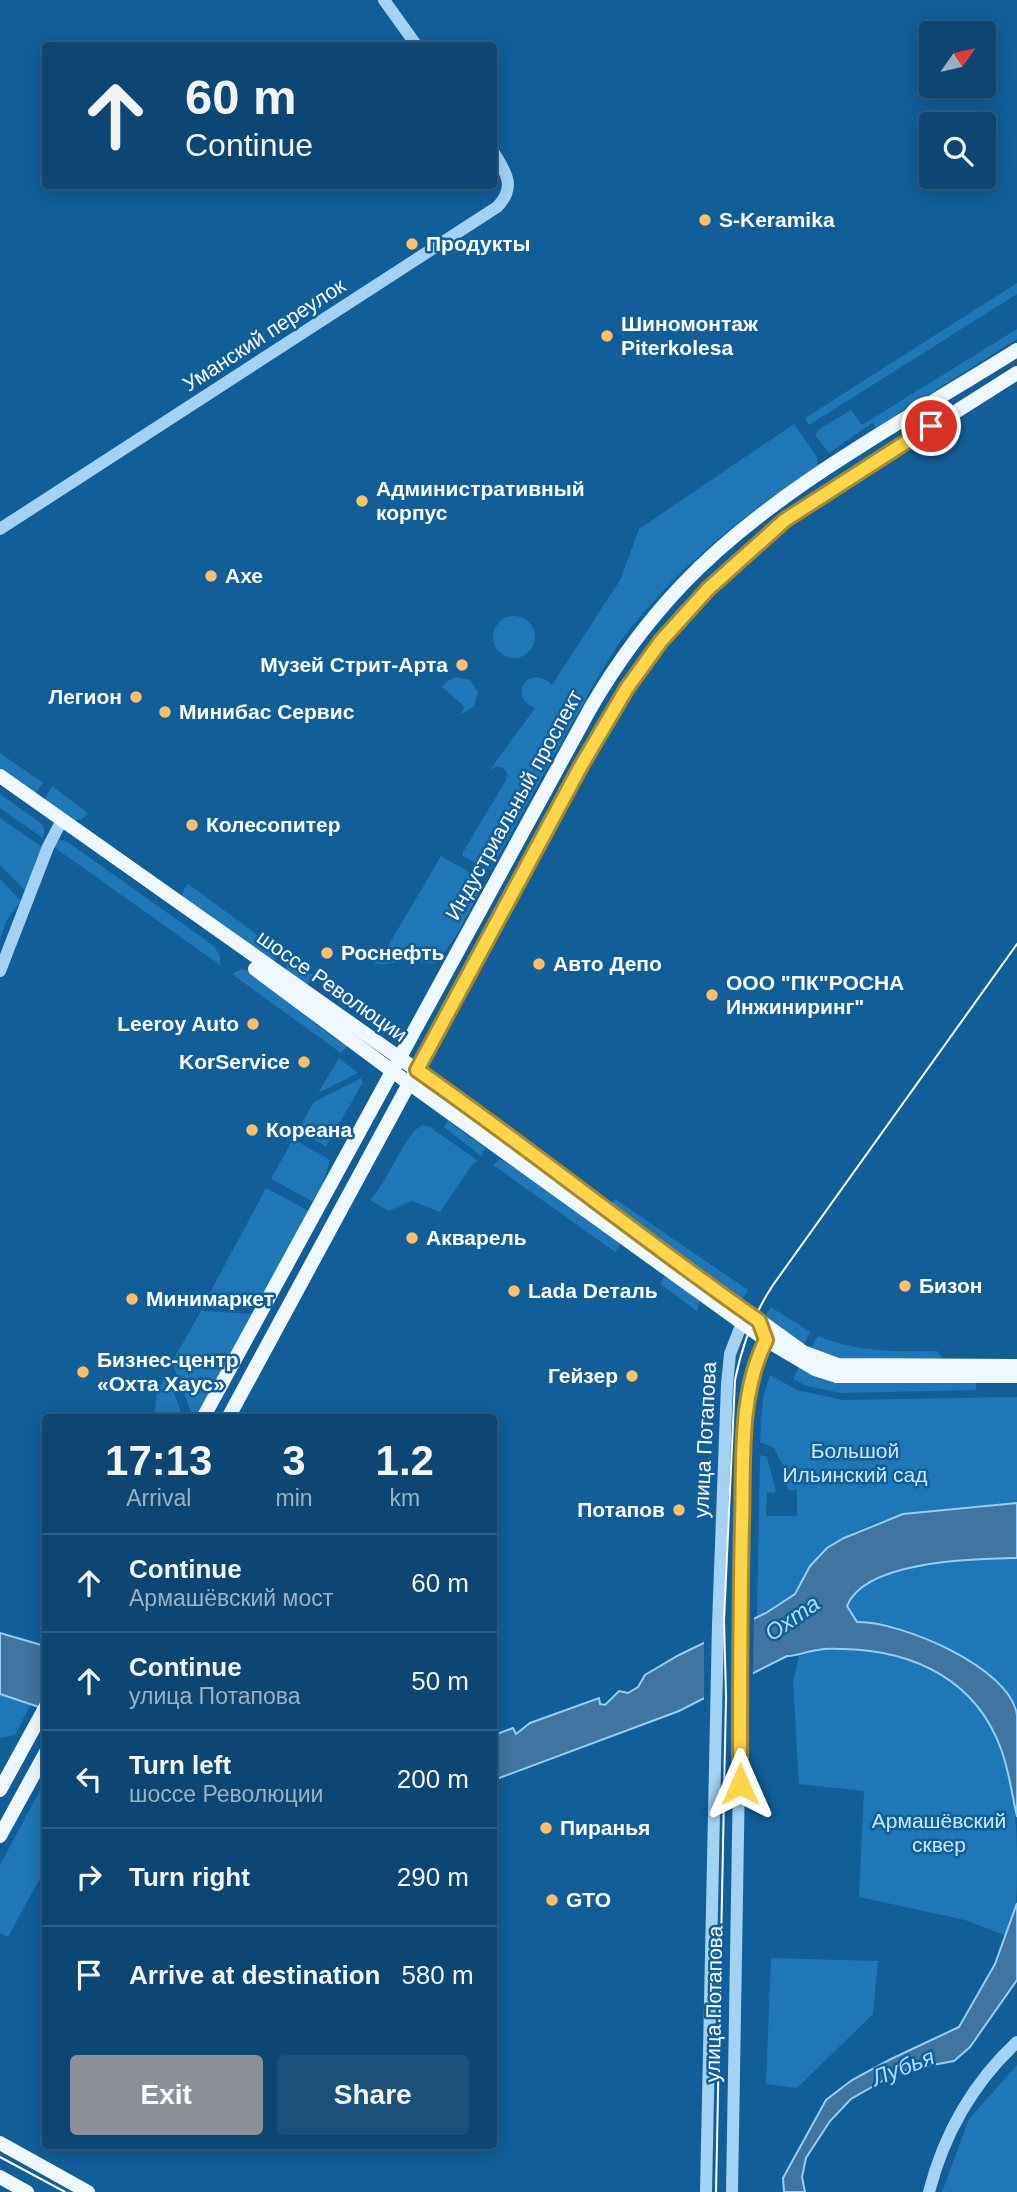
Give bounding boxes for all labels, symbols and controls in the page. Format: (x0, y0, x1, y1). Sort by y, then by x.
north arrow (919, 21, 996, 98)
map controls (919, 21, 996, 189)
icon: ahead (70, 70, 161, 161)
text: 60 m (185, 70, 297, 124)
button: search (919, 112, 996, 189)
text: Continue (185, 127, 313, 163)
place label: S-Keramika (719, 208, 835, 231)
marker: S-Keramika (697, 212, 713, 228)
place label: Продукты (426, 232, 530, 255)
marker: Продукты (404, 236, 420, 252)
street label: Уманский переулок (178, 273, 350, 396)
place label: Шиномонтаж Piterkolesa (621, 312, 759, 359)
marker: Шиномонтаж Piterkolesa (599, 328, 615, 344)
pin (901, 396, 961, 456)
icon: arrive (912, 407, 950, 445)
place label: Административный корпус (376, 477, 585, 524)
marker: Административный корпус (354, 493, 370, 509)
place label: Ахе (225, 564, 263, 587)
marker: Ахе (203, 568, 219, 584)
place label: Музей Стрит-Арта (260, 653, 448, 676)
marker: Музей Стрит-Арта (454, 657, 470, 673)
place label: Легион (48, 685, 122, 708)
street label: Индустриальный проспект (441, 686, 587, 924)
marker: Легион (128, 689, 144, 705)
place label: Минибас Сервис (179, 700, 355, 723)
marker: Минибас Сервис (157, 704, 173, 720)
place label: Колесопитер (206, 813, 340, 836)
marker: Колесопитер (184, 817, 200, 833)
street label: шоссе Революции (253, 925, 412, 1046)
place label: Роснефть (341, 941, 444, 964)
marker: Роснефть (319, 945, 335, 961)
place label: Авто Депо (553, 952, 662, 975)
marker: Авто Депо (531, 956, 547, 972)
place label: ООО "ПК"РОСНА Инжиниринг" (726, 971, 904, 1018)
marker: ООО "ПК"РОСНА Инжиниринг" (704, 987, 720, 1003)
place label: Leeroy Auto (117, 1012, 239, 1035)
marker: Leeroy Auto (245, 1016, 261, 1032)
place label: KorService (179, 1050, 290, 1073)
marker: KorService (296, 1054, 312, 1070)
place label: Кореана (266, 1118, 353, 1141)
marker: Кореана (244, 1122, 260, 1138)
place label: Акварель (426, 1226, 527, 1249)
marker: Акварель (404, 1230, 420, 1246)
place label: Бизон (919, 1274, 982, 1297)
marker: Бизон (897, 1278, 913, 1294)
place label: Lada Dеталь (528, 1279, 658, 1302)
marker: Lada Dеталь (506, 1283, 522, 1299)
place label: Минимаркет (146, 1287, 274, 1310)
marker: Минимаркет (124, 1291, 140, 1307)
place label: Бизнес-центр «Охта Хаус» (97, 1348, 239, 1395)
street label: улица Потапова (689, 1361, 720, 1519)
marker: Бизнес-центр «Охта Хаус» (75, 1364, 91, 1380)
place label: Гейзер (548, 1364, 618, 1387)
marker: Гейзер (624, 1368, 640, 1384)
text: 17:13 (105, 1437, 212, 1484)
text: 3 (282, 1437, 306, 1484)
text: 1.2 (376, 1437, 434, 1484)
park label: Большой Ильинский сад (782, 1439, 928, 1486)
text: Arrival (126, 1485, 191, 1511)
text: min (275, 1485, 313, 1511)
text: km (389, 1485, 420, 1511)
place label: Потапов (577, 1498, 665, 1521)
marker: Потапов (671, 1502, 687, 1518)
text: Continue (129, 1554, 242, 1584)
icon: ahead (70, 1564, 108, 1602)
text: 60 m (411, 1568, 469, 1598)
text: Армашёвский мост (129, 1585, 333, 1611)
water label: Охта (760, 1590, 824, 1646)
text: Continue (129, 1652, 242, 1682)
icon: ahead (70, 1662, 108, 1700)
text: 50 m (411, 1666, 469, 1696)
text: улица Потапова (129, 1683, 301, 1709)
position arrow (703, 1747, 777, 1821)
text: Turn left (129, 1750, 231, 1780)
icon: left (70, 1760, 108, 1798)
text: 200 m (397, 1764, 469, 1794)
text: шоссе Революции (129, 1781, 323, 1807)
park label: Армашёвский сквер (872, 1809, 1006, 1856)
place label: Пиранья (560, 1816, 650, 1839)
marker: Пиранья (538, 1820, 554, 1836)
icon: right (70, 1858, 108, 1896)
text: Turn right (129, 1862, 250, 1892)
text: 290 m (397, 1862, 469, 1892)
place label: GTO (566, 1888, 611, 1911)
marker: GTO (544, 1892, 560, 1908)
street label: улица Потапова (701, 1925, 726, 2082)
icon: arrive (70, 1956, 108, 1994)
text: Arrive at destination (129, 1960, 380, 1990)
text: 580 m (401, 1960, 474, 1990)
water label: Лубья (866, 2043, 938, 2092)
button: Exit (70, 2055, 263, 2135)
button: Share (277, 2055, 469, 2135)

